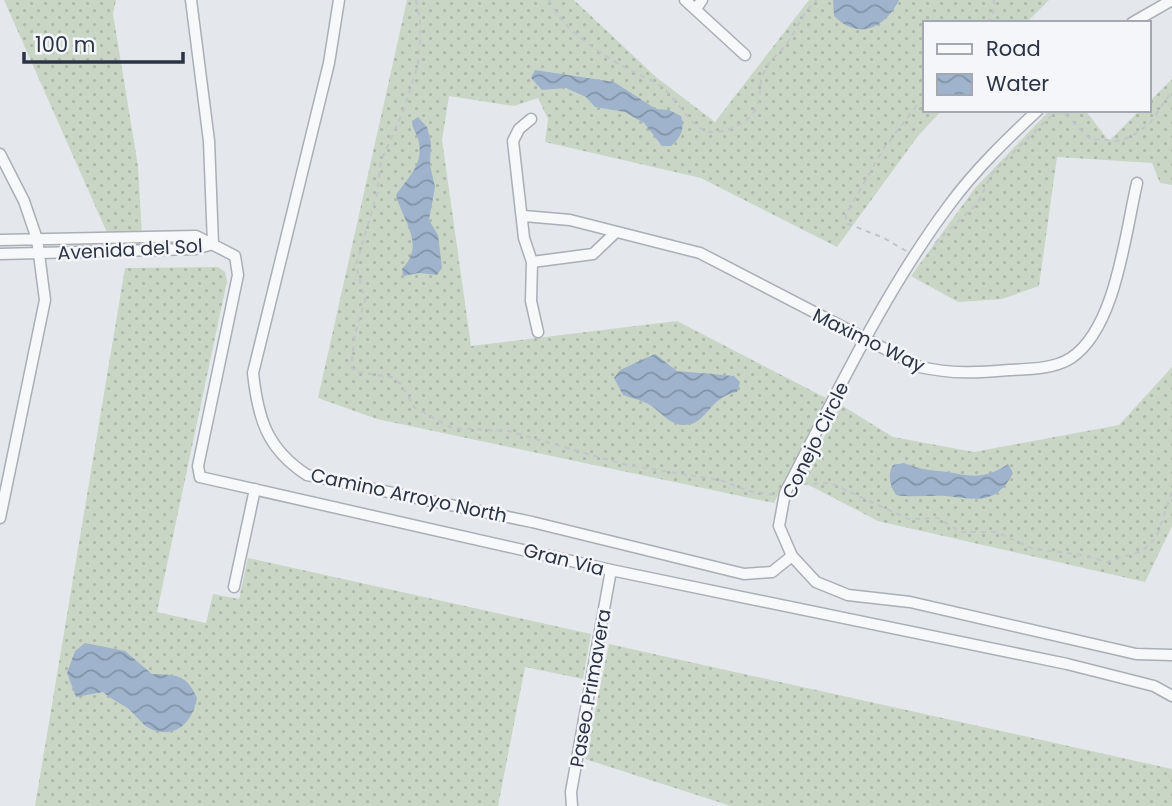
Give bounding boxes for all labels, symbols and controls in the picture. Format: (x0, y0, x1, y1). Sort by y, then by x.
scale bar (24, 21, 184, 65)
legend (923, 21, 1151, 112)
text: 100 m (35, 30, 95, 59)
text: Road (986, 34, 1041, 63)
text: Water (986, 69, 1049, 98)
street label: Avenida del Sol (57, 232, 203, 267)
street label: Maximo Way (808, 302, 930, 379)
street label: Conejo Circle (775, 377, 855, 503)
street label: Camino Arroyo North (308, 462, 509, 529)
street label: Gran Via (521, 536, 607, 583)
street label: Paseo Primavera (563, 607, 618, 769)

